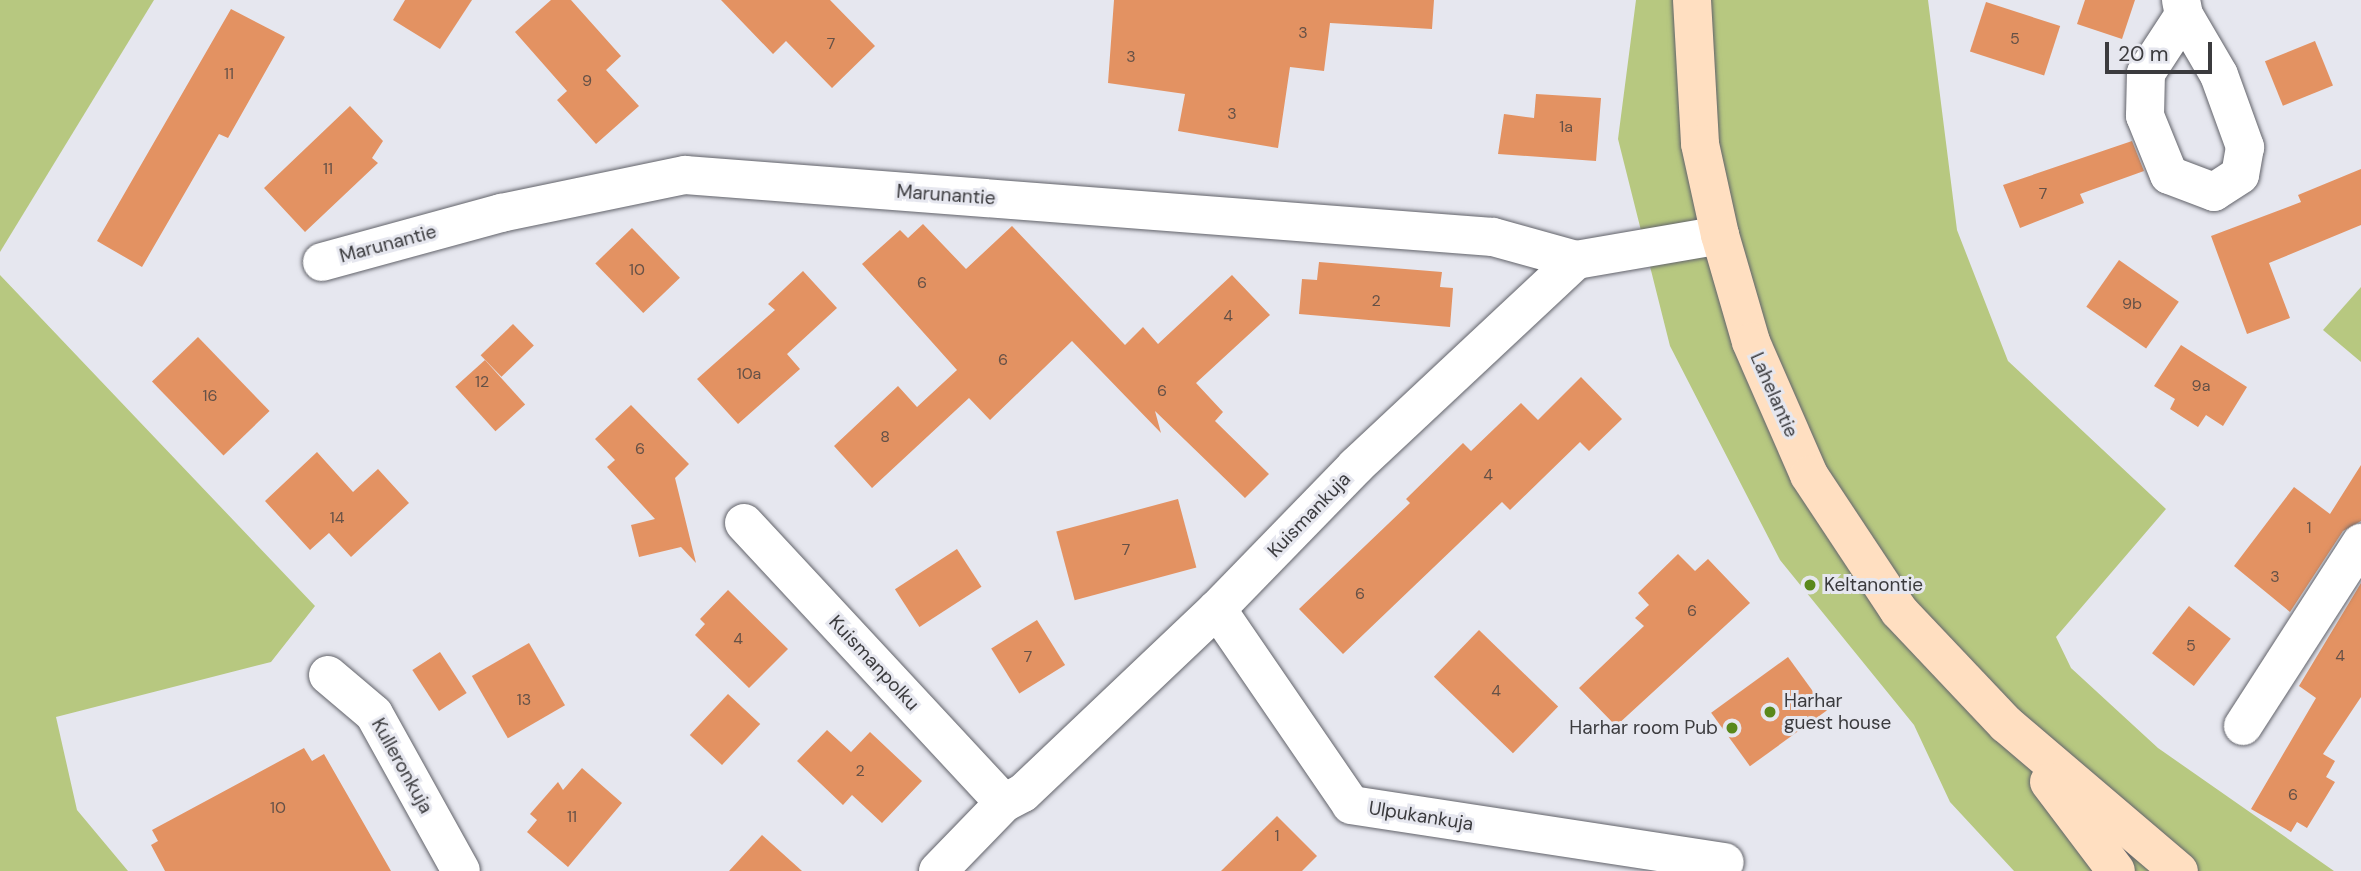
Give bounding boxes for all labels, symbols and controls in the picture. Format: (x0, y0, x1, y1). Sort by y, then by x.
house number: 3 (1298, 23, 1308, 43)
scale bar (2109, 28, 2216, 72)
house number: 5 (2010, 29, 2020, 49)
house number: 7 (827, 34, 835, 54)
text: 20 m (2118, 40, 2169, 68)
house number: 3 (1126, 47, 1136, 67)
house number: 11 (224, 64, 234, 84)
house number: 9 (582, 71, 592, 91)
house number: 3 (1227, 104, 1237, 124)
house number: 1a (1559, 117, 1573, 137)
house number: 11 (323, 159, 333, 179)
street label: Marunantie (896, 180, 996, 210)
house number: 7 (2039, 184, 2047, 204)
street label: Marunantie (337, 220, 439, 268)
house number: 10 (629, 260, 645, 280)
house number: 6 (917, 273, 927, 293)
house number: 2 (1371, 291, 1381, 311)
house number: 9b (2122, 294, 2142, 314)
house number: 4 (1223, 306, 1233, 326)
street label: Lahelantie (1745, 349, 1803, 441)
house number: 6 (998, 350, 1008, 370)
house number: 10a (737, 364, 761, 384)
house number: 12 (475, 372, 489, 392)
house number: 9a (2192, 376, 2210, 396)
house number: 6 (1157, 381, 1167, 401)
house number: 16 (202, 386, 218, 406)
house number: 8 (880, 427, 890, 447)
house number: 6 (635, 439, 645, 459)
house number: 4 (1483, 465, 1493, 485)
street label: Kuismankuja (1263, 468, 1355, 562)
house number: 14 (330, 508, 344, 528)
house number: 1 (2307, 518, 2311, 538)
house number: 7 (1122, 540, 1130, 560)
house number: 3 (2270, 567, 2280, 587)
place label: Keltanontie (1824, 574, 1923, 596)
marker: Keltanontie (1802, 577, 1818, 593)
house number: 6 (1355, 584, 1365, 604)
house number: 6 (1687, 601, 1697, 621)
street label: Kuismanpolku (824, 611, 924, 715)
house number: 4 (733, 629, 743, 649)
house number: 5 (2186, 636, 2196, 656)
house number: 4 (2335, 646, 2345, 666)
house number: 7 (1024, 647, 1032, 667)
house number: 4 (1491, 681, 1501, 701)
house number: 13 (517, 690, 531, 710)
place label: Harhar guest house (1784, 690, 1891, 734)
marker: Harhar guest house (1762, 704, 1778, 720)
street label: Kulleronkuja (367, 714, 437, 818)
place label: Harhar room Pub (1569, 717, 1718, 739)
marker: Harhar room Pub (1724, 720, 1740, 736)
house number: 2 (855, 761, 865, 781)
house number: 6 (2288, 785, 2298, 805)
street label: Ulpukankuja (1367, 796, 1475, 836)
house number: 10 (270, 798, 286, 818)
house number: 11 (567, 807, 577, 827)
house number: 1 (1275, 826, 1279, 846)

